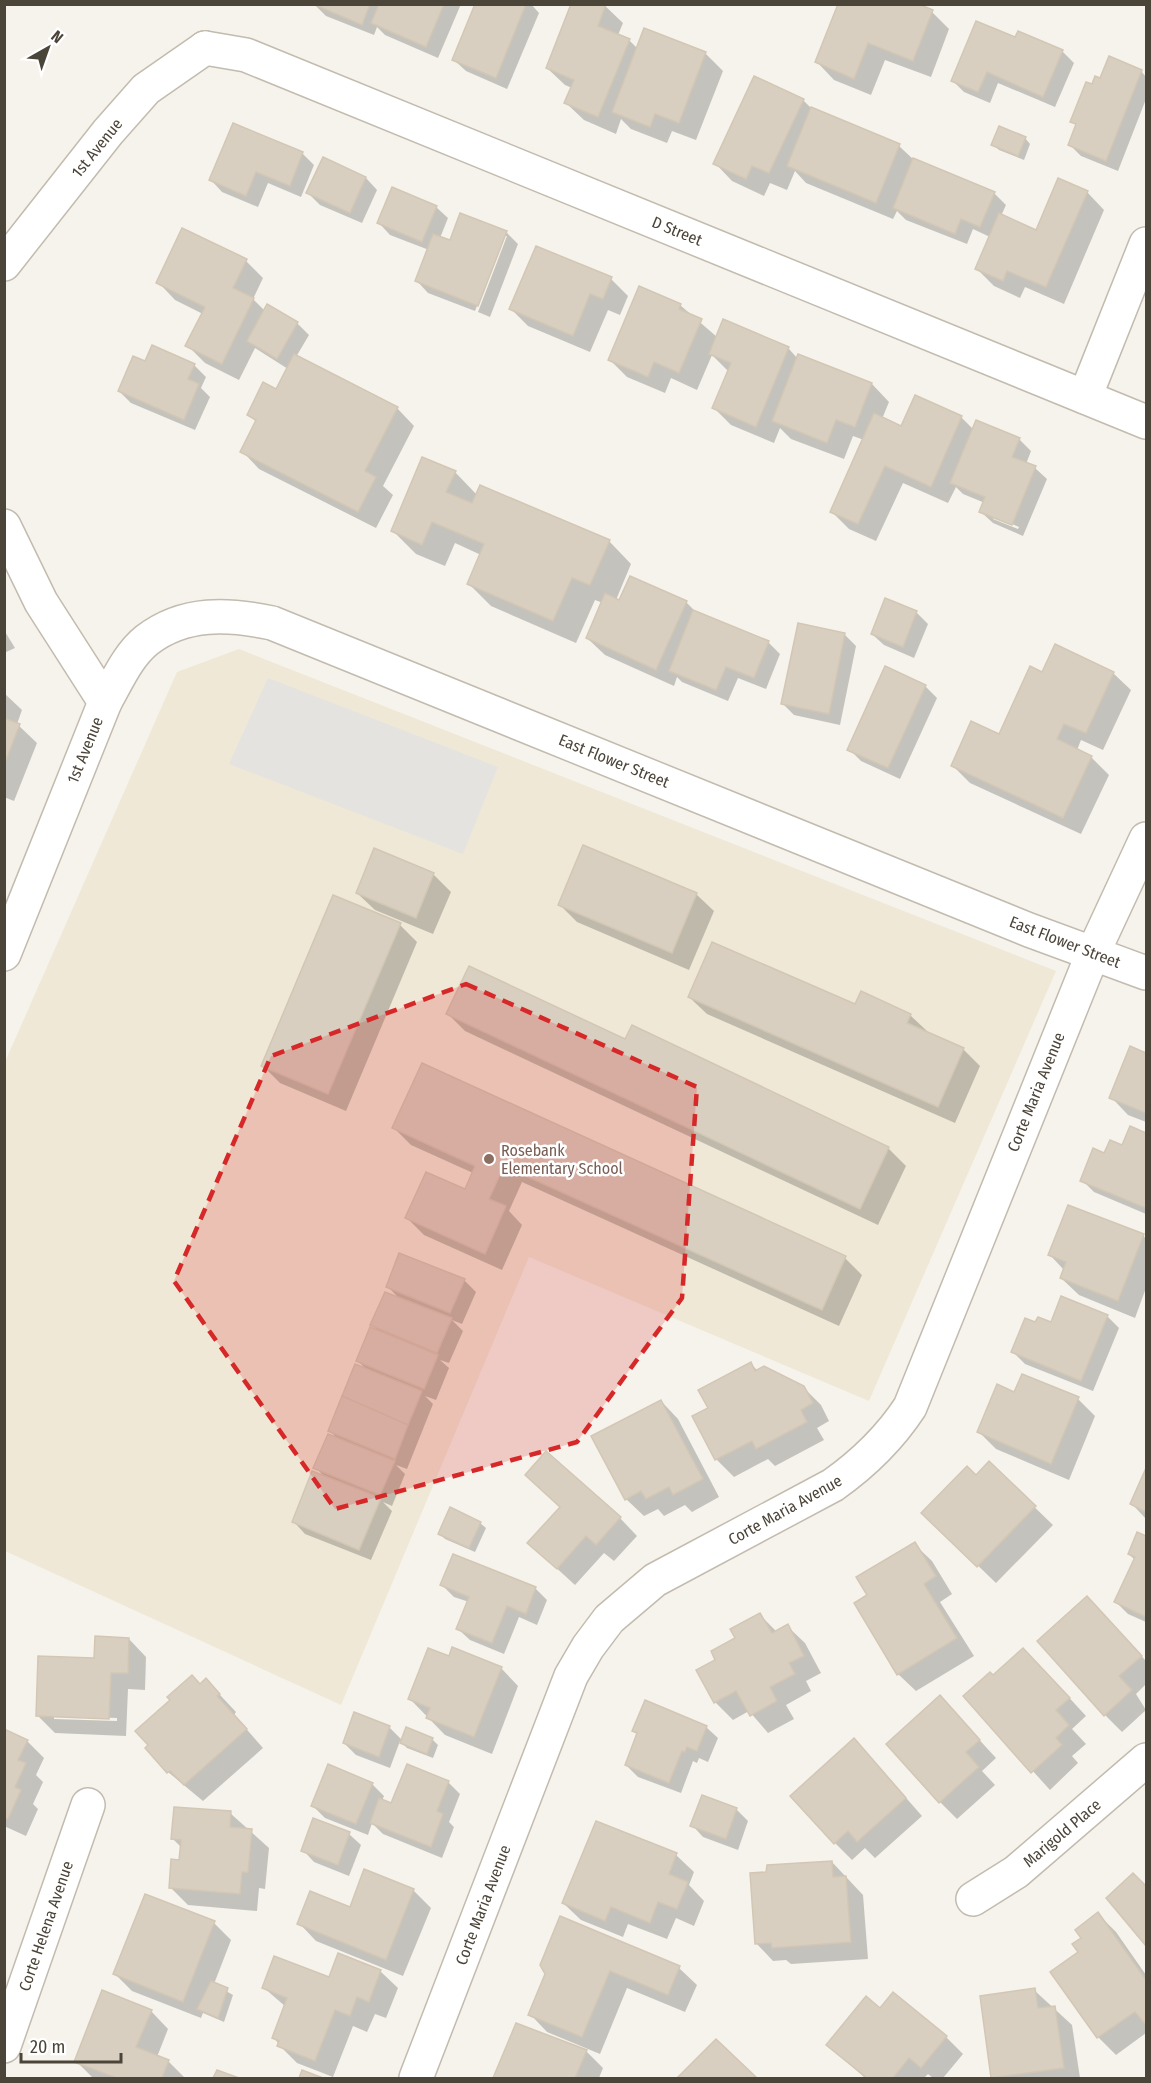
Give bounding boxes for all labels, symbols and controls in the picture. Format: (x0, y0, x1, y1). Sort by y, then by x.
north arrow (18, 18, 78, 78)
text: N (48, 27, 67, 47)
street label: 1st Avenue (68, 115, 127, 181)
street label: D Street (649, 212, 706, 250)
street label: 1st Avenue (63, 714, 107, 786)
street label: East Flower Street (556, 730, 673, 792)
street label: East Flower Street (1007, 912, 1124, 972)
street label: Corte Maria Avenue (1003, 1029, 1069, 1154)
place label: Rosebank Elementary School (501, 1141, 623, 1178)
marker: Rosebank Elementary School (482, 1152, 496, 1166)
street label: Corte Maria Avenue (725, 1471, 845, 1549)
street label: Marigold Place (1019, 1795, 1105, 1871)
street label: Corte Maria Avenue (451, 1842, 515, 1968)
street label: Corte Helena Avenue (15, 1858, 77, 1993)
scale bar (21, 2026, 122, 2064)
text: 20 m (30, 2036, 65, 2058)

